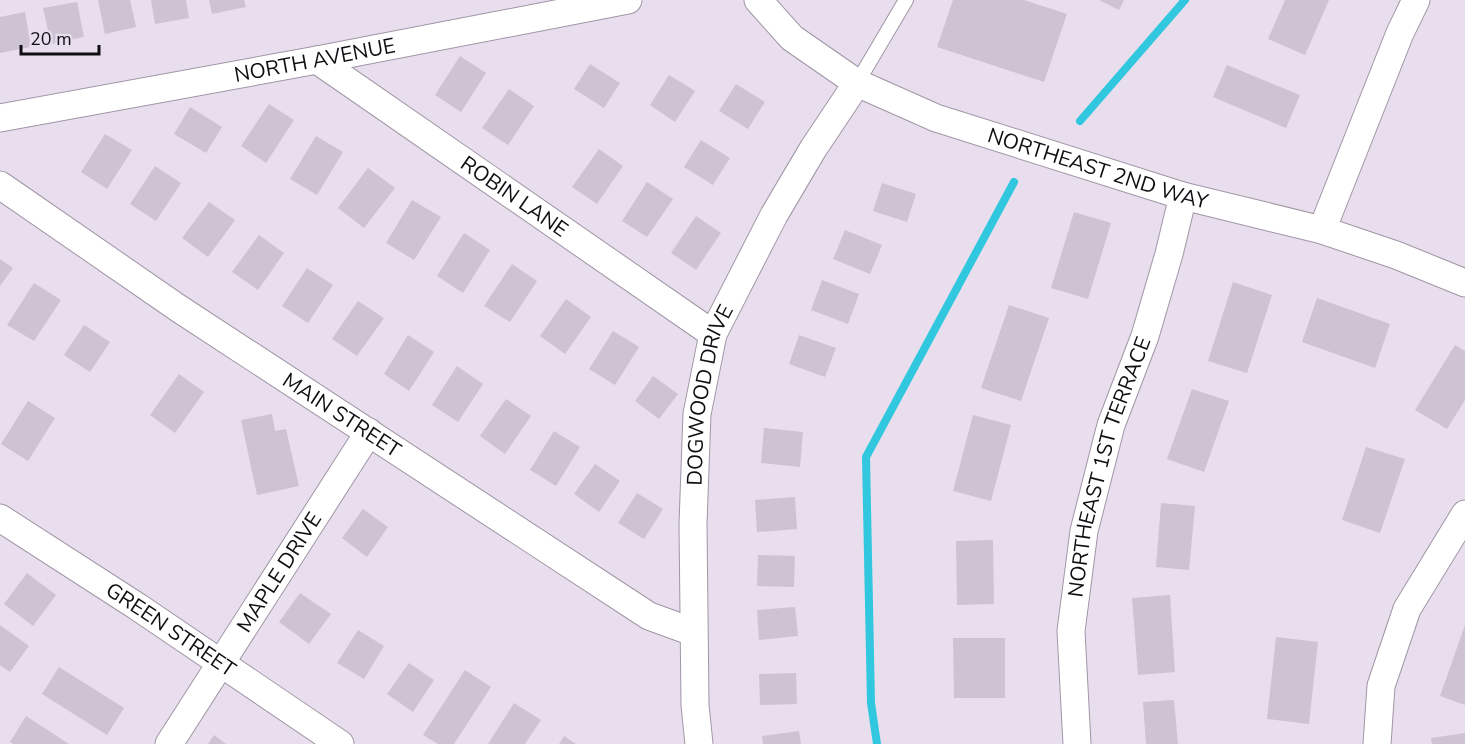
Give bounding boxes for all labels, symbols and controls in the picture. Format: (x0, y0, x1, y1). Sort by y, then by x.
scale bar (21, 18, 99, 56)
text: 20 m (30, 27, 72, 51)
street label: NORTH AVENUE (232, 31, 398, 89)
street label: NORTHEAST 2ND WAY (984, 121, 1211, 216)
street label: ROBIN LANE (455, 150, 574, 244)
street label: DOGWOOD DRIVE (680, 300, 740, 486)
street label: NORTHEAST 1ST TERRACE (1062, 333, 1157, 599)
street label: MAIN STREET (277, 366, 407, 464)
street label: MAPLE DRIVE (230, 507, 328, 638)
street label: GREEN STREET (100, 576, 242, 683)

